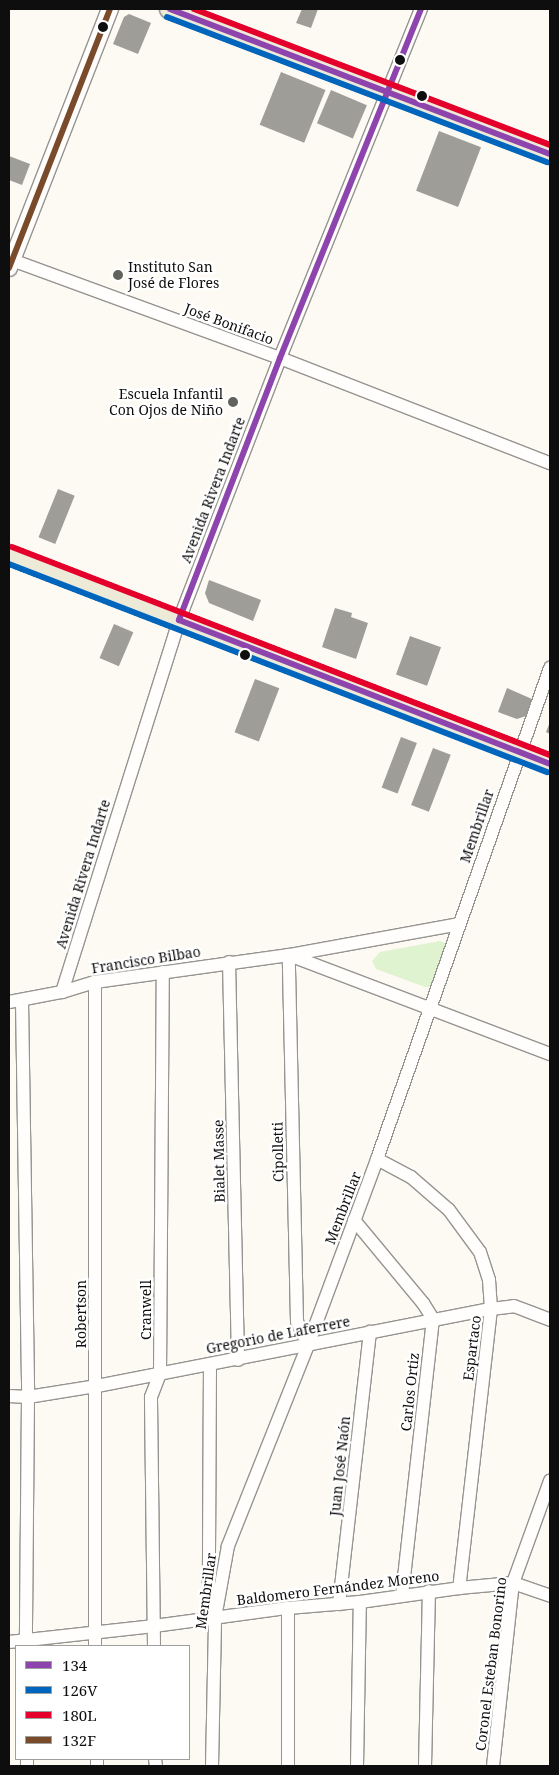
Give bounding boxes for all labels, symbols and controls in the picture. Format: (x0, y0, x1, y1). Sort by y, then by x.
unlabelled marker (98, 22, 108, 32)
unlabelled marker (395, 55, 405, 65)
unlabelled marker (417, 91, 427, 101)
place label: Instituto San José de Flores (128, 259, 219, 292)
marker: Instituto San José de Flores (112, 269, 124, 281)
street label: José Bonifacio (182, 300, 276, 348)
place label: Escuela Infantil Con Ojos de Niño (109, 386, 223, 418)
marker: Escuela Infantil Con Ojos de Niño (227, 396, 239, 408)
street label: Avenida Rivera Indarte (177, 415, 249, 565)
unlabelled marker (240, 650, 250, 660)
street label: Membrillar (457, 787, 497, 865)
street label: Avenida Rivera Indarte (52, 797, 114, 951)
street label: Francisco Bilbao (90, 943, 202, 977)
street label: Bialet Masse (210, 1119, 228, 1203)
street label: Cipolletti (269, 1122, 287, 1182)
street label: Membrillar (321, 1169, 365, 1247)
street label: Robertson (73, 1280, 89, 1348)
street label: Cranwell (138, 1280, 154, 1340)
street label: Gregorio de Laferrere (205, 1313, 351, 1357)
street label: Espartaco (460, 1314, 484, 1382)
street label: Carlos Ortiz (398, 1352, 422, 1432)
street label: Juan José Naón (326, 1415, 354, 1517)
street label: Membrillar (192, 1552, 220, 1630)
street label: Baldomero Fernández Moreno (236, 1567, 440, 1609)
street label: Coronel Esteban Bonorino (472, 1576, 510, 1752)
legend (15, 1645, 190, 1760)
text: 134 (62, 1655, 87, 1675)
text: 126V (62, 1680, 97, 1700)
text: 180L (62, 1705, 97, 1725)
text: 132F (62, 1730, 96, 1750)

